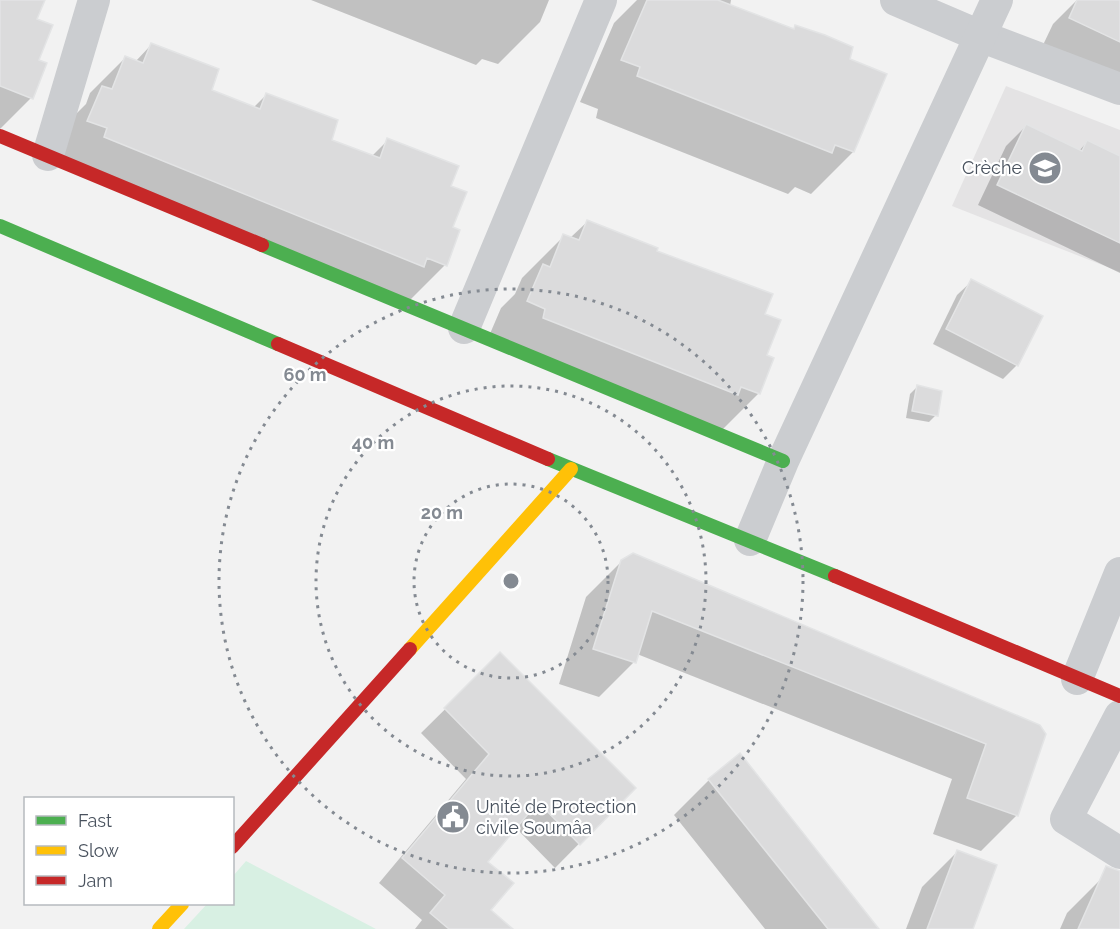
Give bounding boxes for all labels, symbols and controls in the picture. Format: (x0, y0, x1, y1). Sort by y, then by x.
school or university icon: Crèche (1027, 150, 1063, 186)
place label: Crèche (962, 157, 1022, 178)
text: 60 m (283, 364, 327, 385)
text: 40 m (352, 432, 394, 453)
text: 20 m (421, 502, 463, 523)
centre of rings (501, 571, 521, 591)
place label: Unité de Protection civile Soumâa (476, 796, 637, 838)
legend (24, 797, 234, 905)
public building icon: Unité de Protection civile Soumâa (435, 799, 471, 835)
text: Fast (78, 810, 112, 831)
text: Slow (78, 840, 119, 861)
text: Jam (78, 870, 113, 891)

